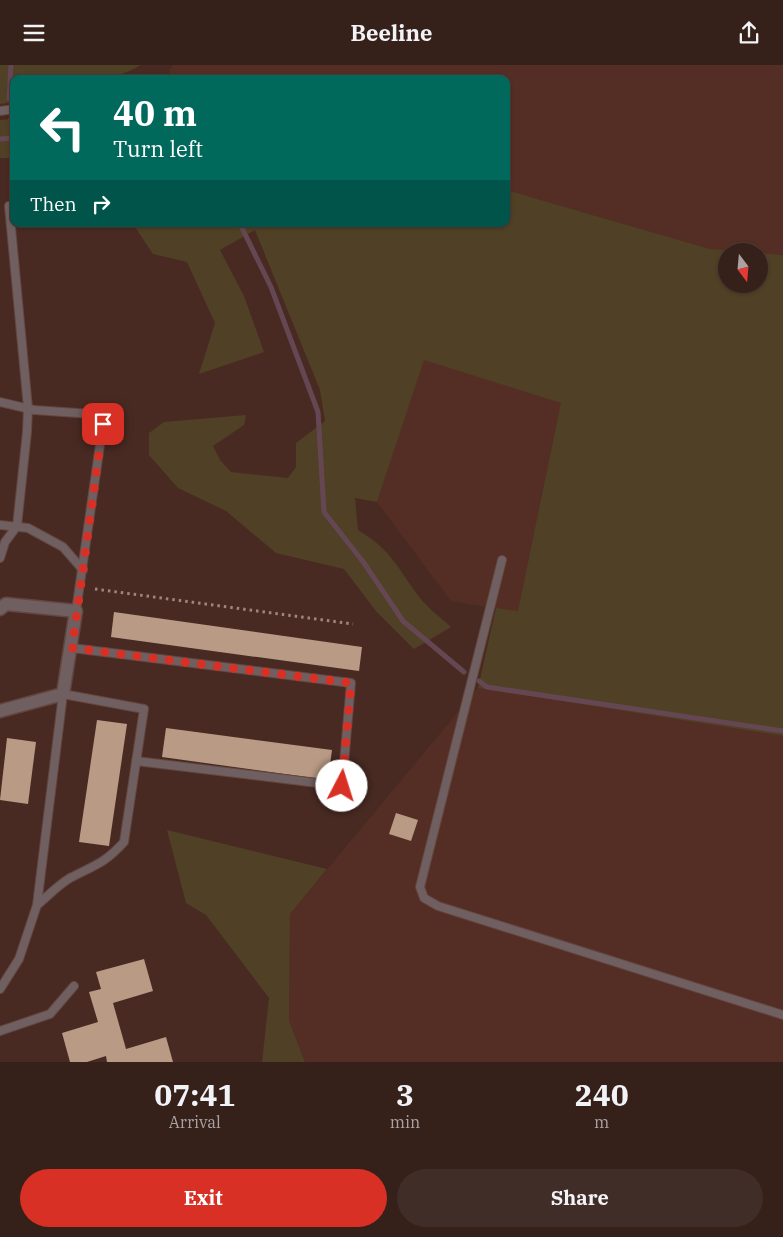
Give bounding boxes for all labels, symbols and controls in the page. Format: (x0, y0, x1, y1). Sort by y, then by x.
text: Beeline (351, 18, 432, 47)
icon: menu (20, 19, 48, 47)
icon: share (735, 19, 763, 47)
text: 40 m (113, 90, 197, 136)
icon: left (30, 95, 95, 160)
text: Turn left (113, 134, 203, 163)
icon: right (87, 190, 115, 218)
text: Then (30, 192, 77, 216)
north arrow (718, 243, 768, 293)
map controls (718, 243, 768, 293)
pin (82, 403, 124, 445)
icon: arrive (89, 410, 117, 438)
position arrow (315, 759, 367, 811)
text: 07:41 (154, 1075, 235, 1114)
text: 3 (396, 1075, 414, 1114)
text: 240 (575, 1075, 629, 1114)
text: Arrival (169, 1112, 221, 1132)
text: min (390, 1112, 420, 1132)
text: m (594, 1112, 609, 1132)
button: Exit (20, 1169, 387, 1227)
button: Share (397, 1169, 763, 1227)

